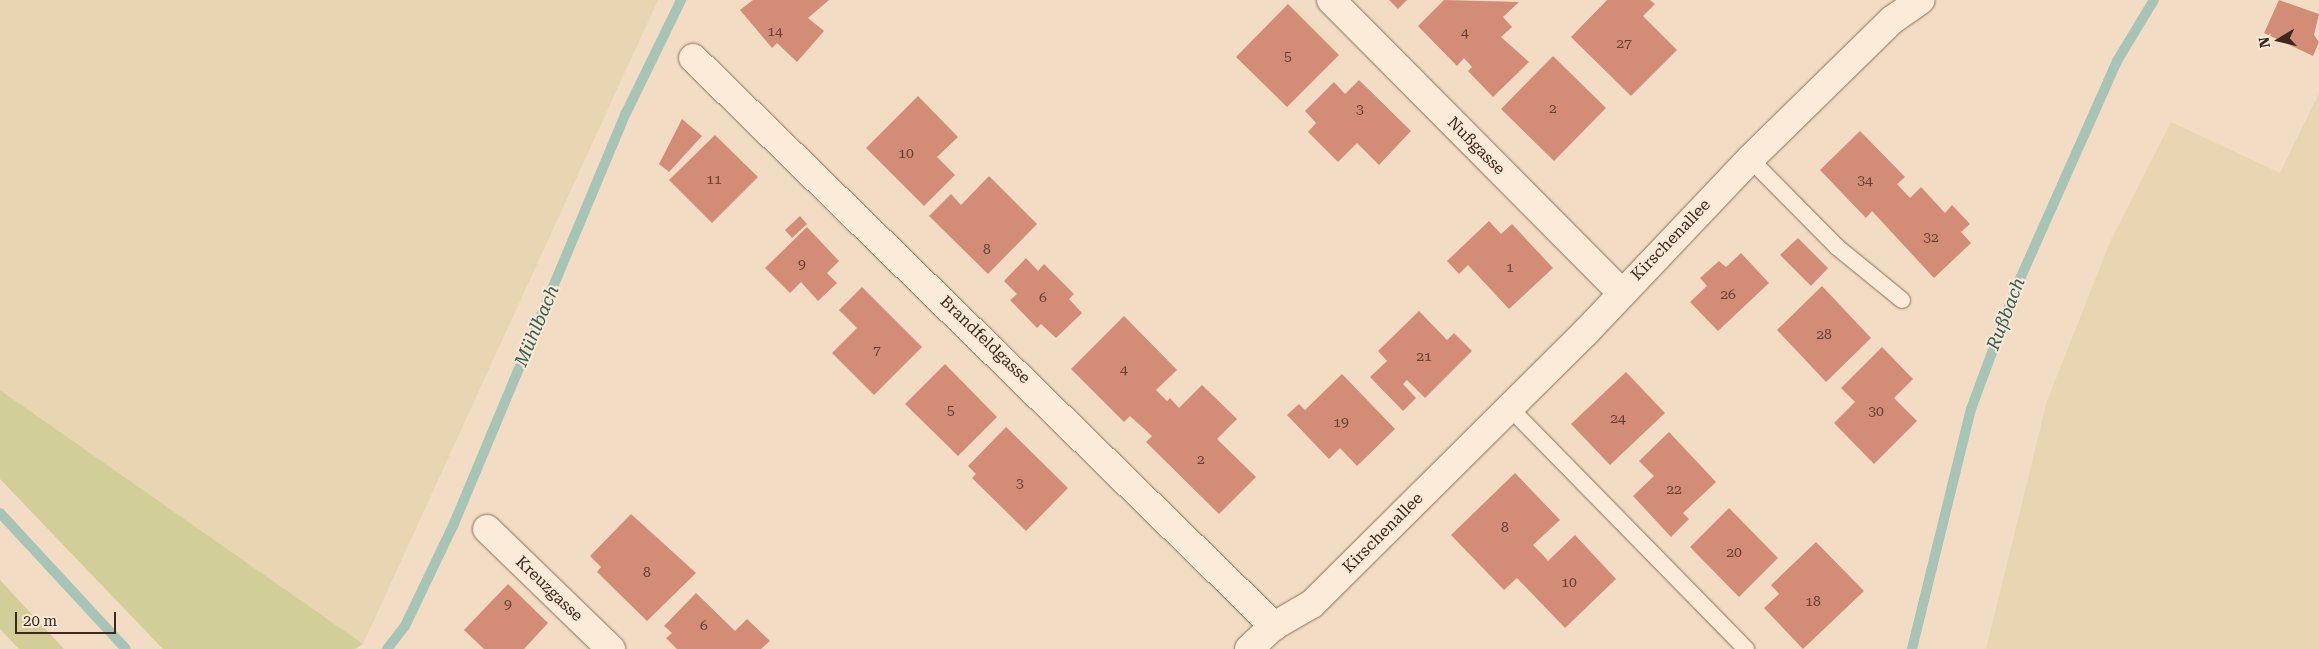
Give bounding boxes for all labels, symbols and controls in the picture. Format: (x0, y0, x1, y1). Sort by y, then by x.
north arrow (2254, 15, 2304, 65)
house number: 14 (767, 23, 783, 39)
house number: 4 (1461, 24, 1469, 40)
house number: 27 (1616, 35, 1632, 51)
text: N (2255, 36, 2273, 49)
house number: 5 (1284, 48, 1292, 64)
house number: 2 (1549, 100, 1557, 116)
house number: 3 (1356, 101, 1364, 117)
street label: Nußgasse (1443, 113, 1509, 179)
house number: 10 (898, 145, 914, 161)
house number: 11 (706, 171, 722, 187)
house number: 34 (1857, 172, 1873, 188)
street label: Kirschenallee (1627, 195, 1715, 285)
house number: 32 (1923, 229, 1939, 245)
house number: 8 (983, 241, 991, 257)
house number: 9 (798, 256, 806, 272)
house number: 1 (1506, 259, 1514, 275)
water label: Rußbach (1982, 275, 2030, 353)
water label: Mühlbach (510, 282, 564, 370)
house number: 26 (1720, 286, 1736, 302)
house number: 6 (1039, 289, 1047, 305)
street label: Brandfeldgasse (936, 292, 1034, 388)
house number: 28 (1816, 326, 1832, 342)
house number: 7 (873, 342, 881, 358)
house number: 21 (1416, 348, 1432, 364)
house number: 4 (1120, 361, 1128, 377)
house number: 5 (947, 402, 955, 418)
house number: 30 (1868, 403, 1884, 419)
house number: 24 (1610, 410, 1626, 426)
house number: 19 (1333, 414, 1349, 430)
house number: 2 (1197, 451, 1205, 467)
house number: 3 (1016, 475, 1024, 491)
house number: 22 (1666, 481, 1682, 497)
street label: Kirschenallee (1339, 489, 1427, 577)
house number: 8 (1501, 519, 1509, 535)
house number: 20 (1726, 544, 1742, 560)
street label: Kreuzgasse (512, 552, 586, 626)
house number: 8 (643, 564, 651, 580)
house number: 10 (1561, 574, 1577, 590)
house number: 18 (1805, 593, 1821, 609)
house number: 9 (504, 596, 512, 612)
scale bar (18, 602, 119, 634)
text: 20 m (23, 612, 57, 630)
house number: 6 (700, 617, 708, 633)

